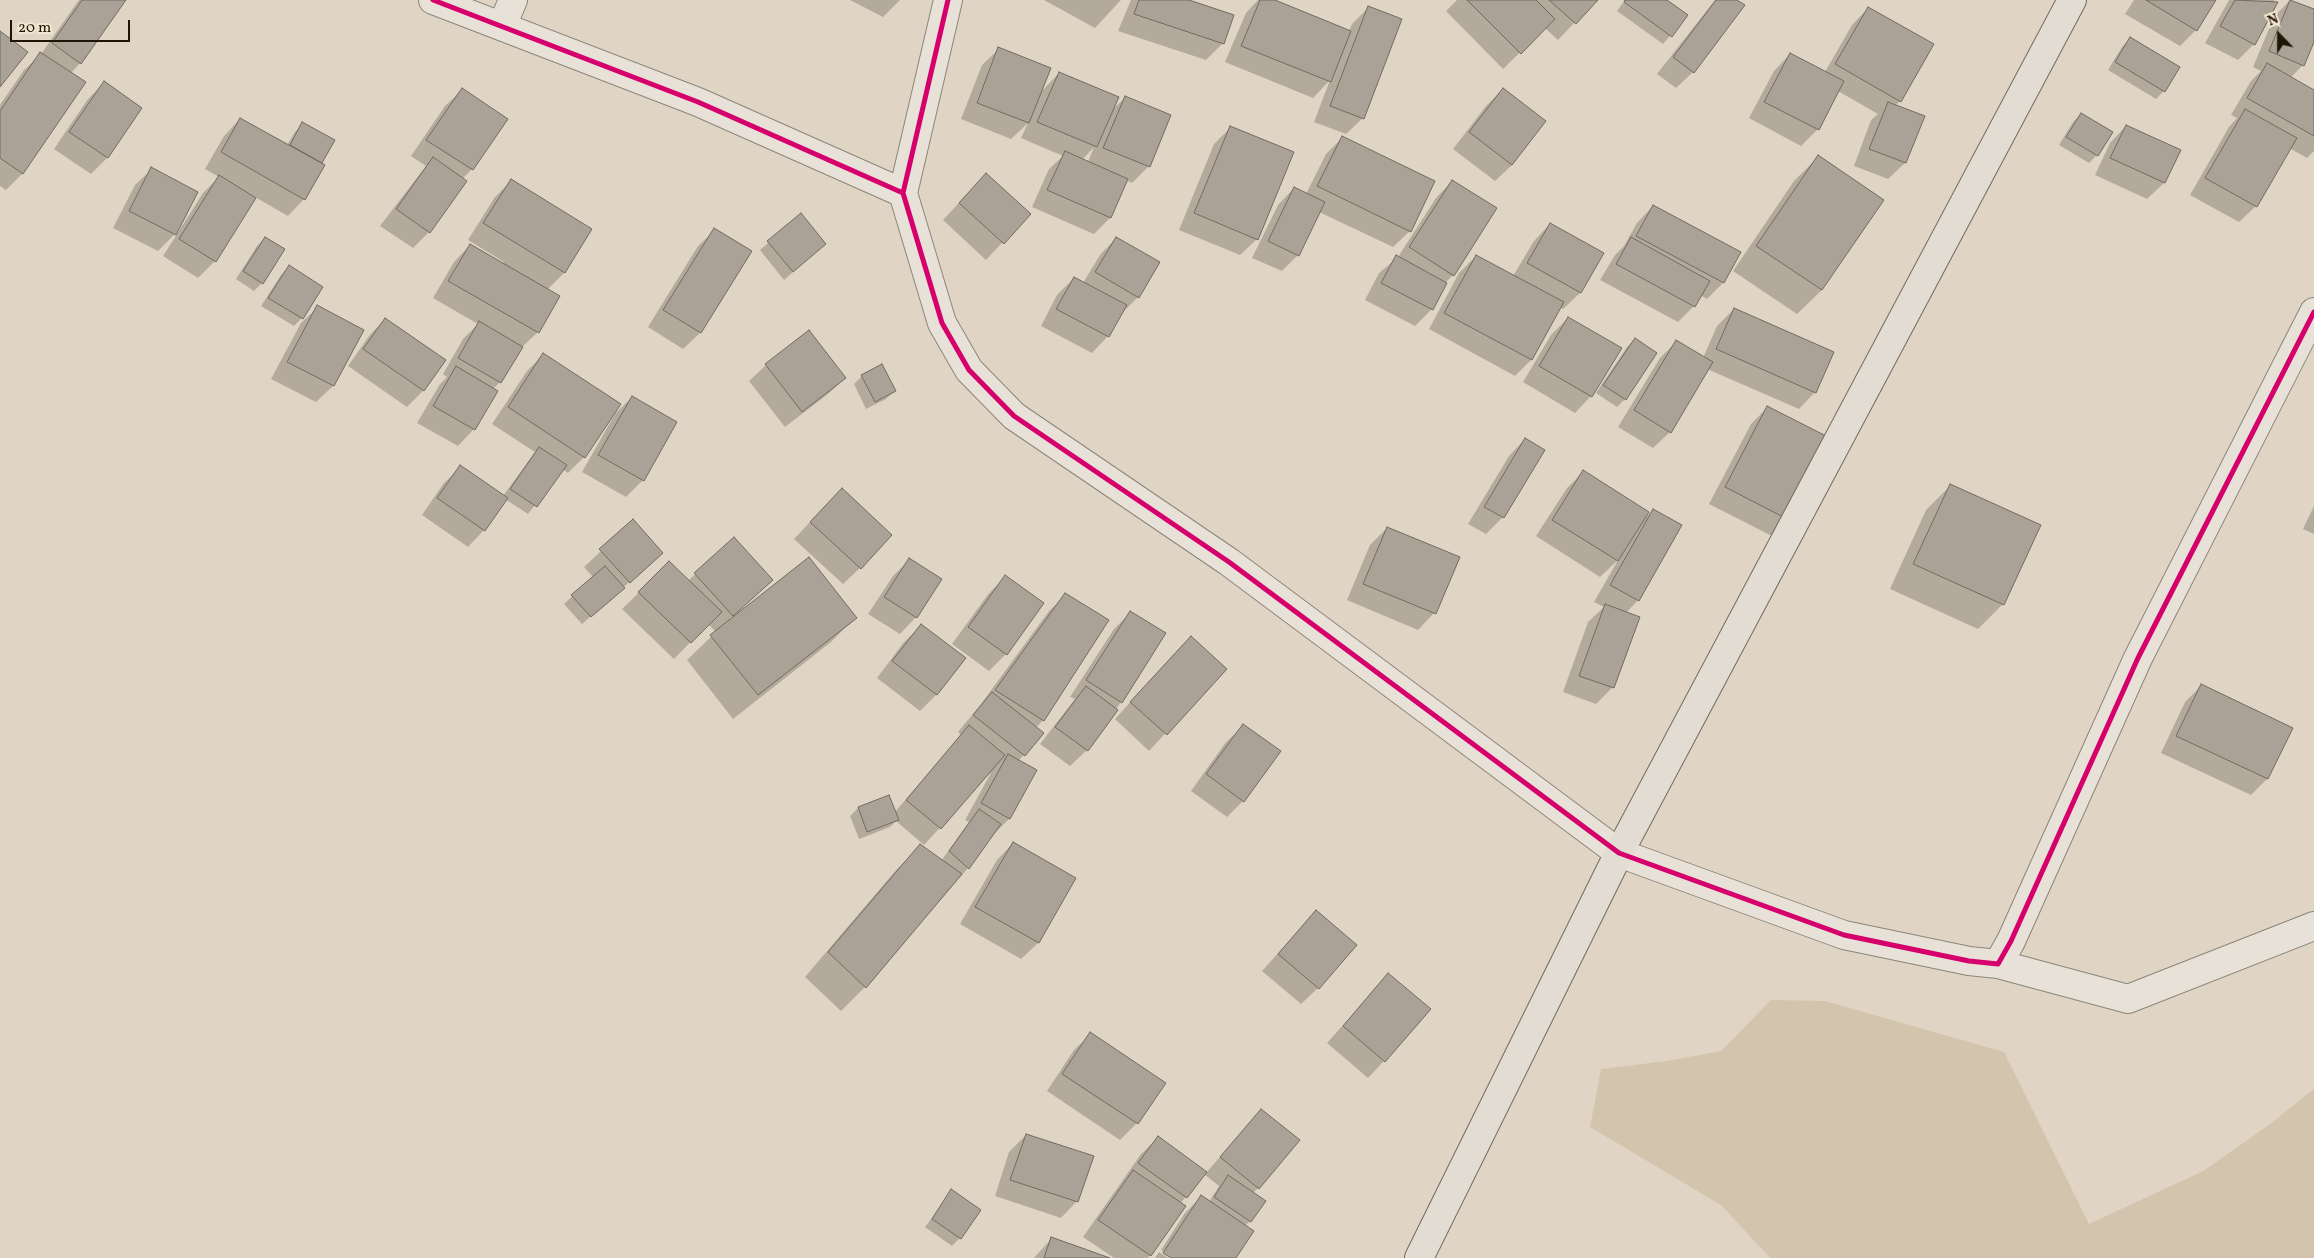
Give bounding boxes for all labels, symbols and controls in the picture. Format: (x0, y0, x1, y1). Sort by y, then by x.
scale bar (12, 10, 132, 42)
north arrow (2254, 10, 2304, 60)
text: N (2265, 10, 2281, 31)
text: 20 m (18, 18, 51, 39)

